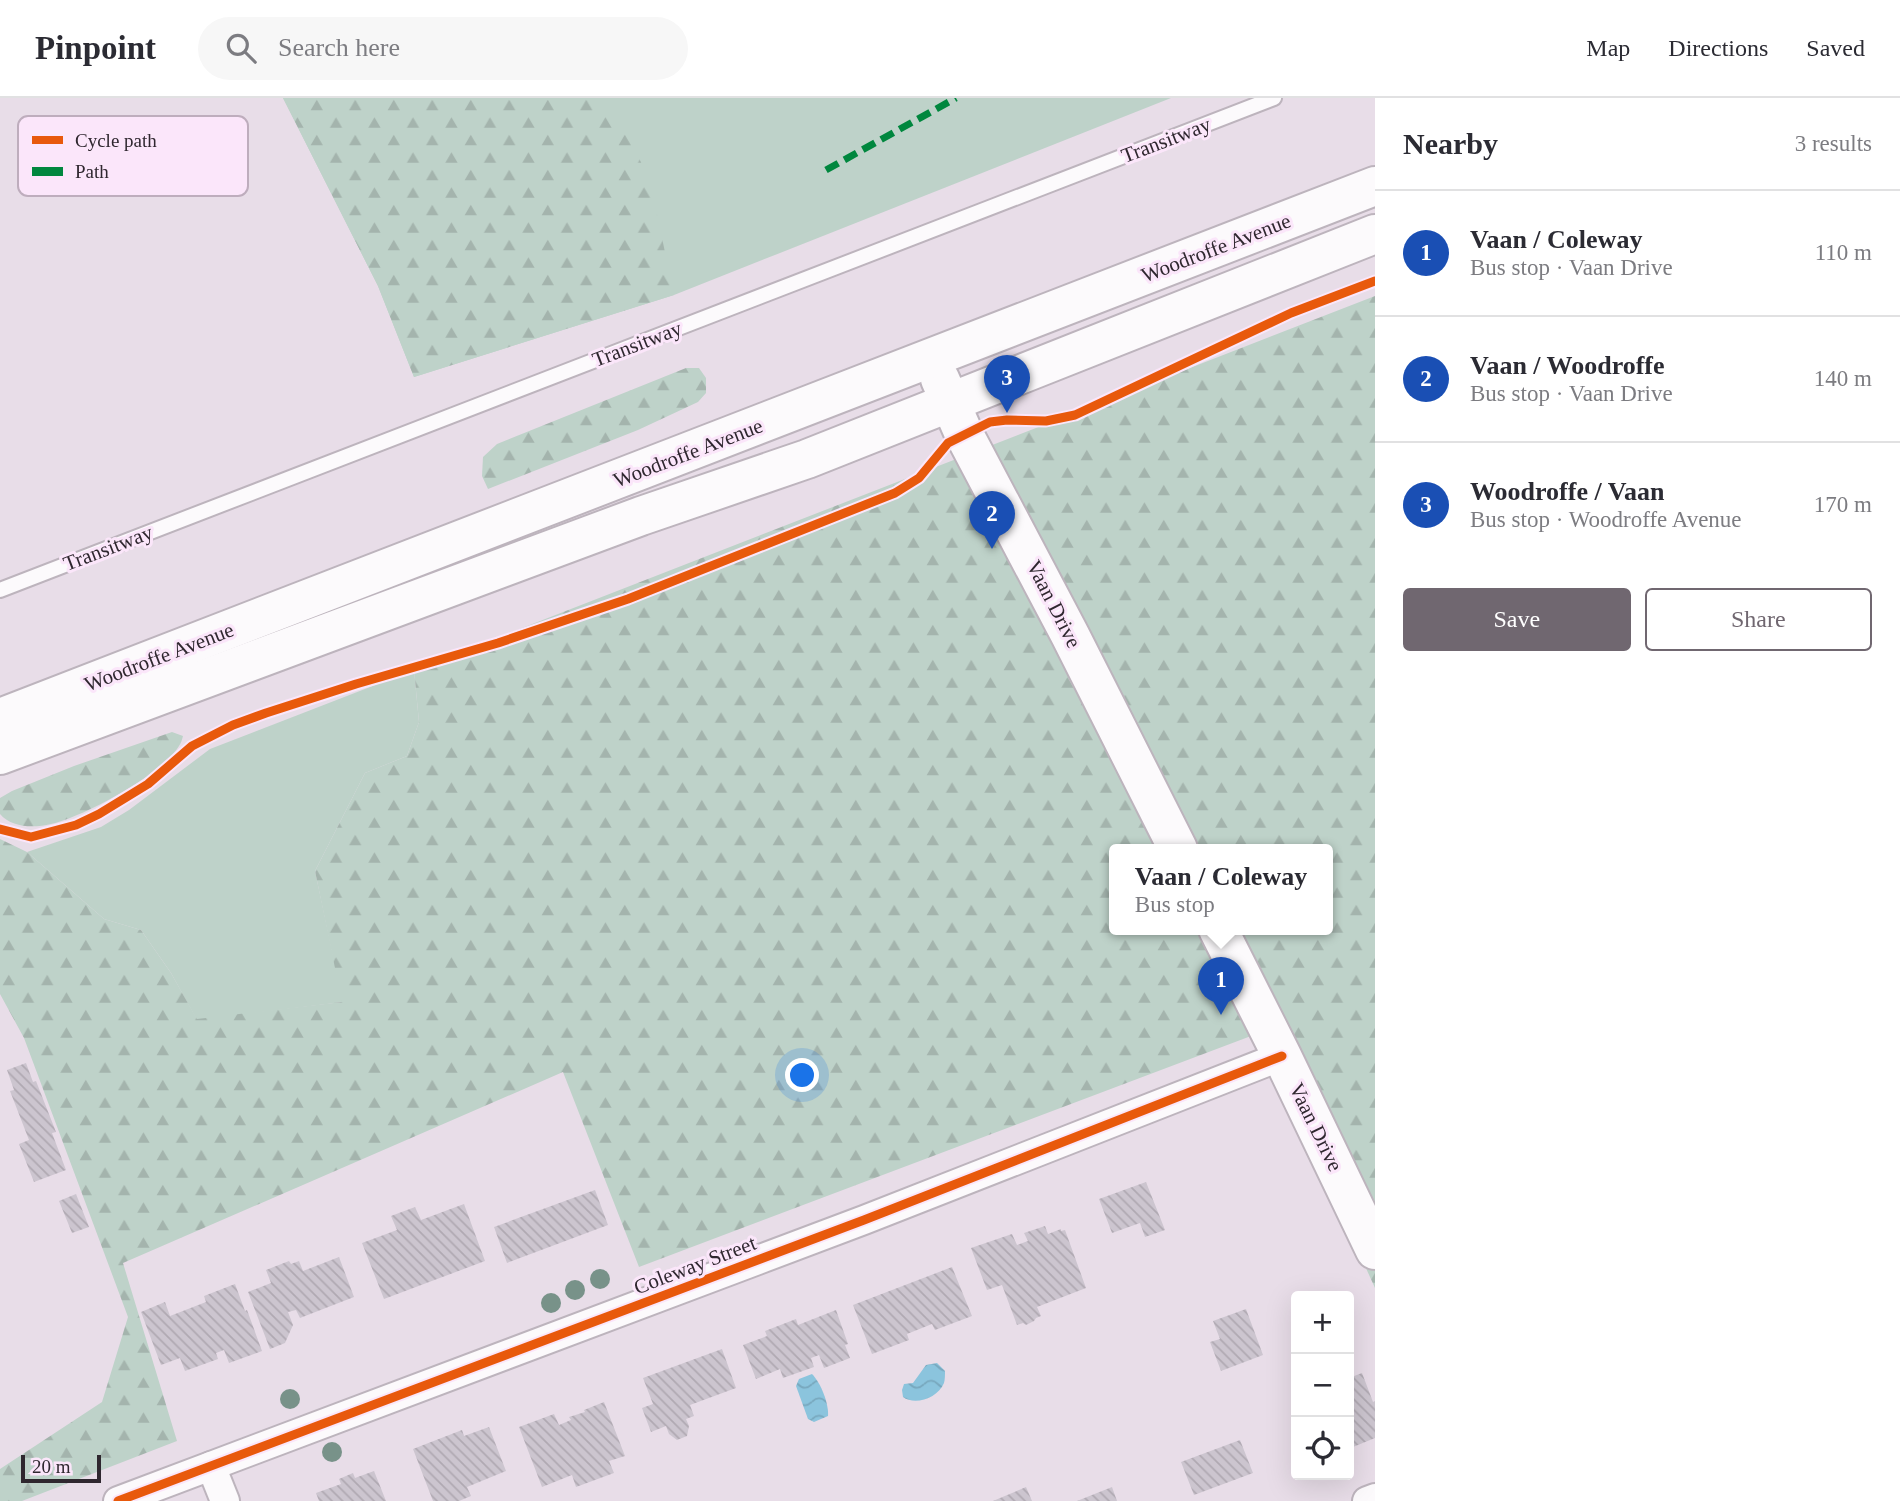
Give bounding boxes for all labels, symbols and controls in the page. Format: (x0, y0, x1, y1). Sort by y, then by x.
search box (198, 17, 688, 80)
icon: search (222, 29, 260, 67)
text: Pinpoint (35, 30, 156, 66)
text: Search here (278, 33, 400, 62)
text: Map (1586, 35, 1630, 61)
text: Directions (1668, 35, 1768, 61)
text: Saved (1806, 35, 1865, 61)
street label: Transitway (1118, 112, 1215, 168)
legend (18, 116, 248, 196)
text: Nearby (1403, 127, 1498, 160)
text: Cycle path (75, 130, 157, 151)
text: 3 results (1795, 131, 1872, 156)
text: Path (75, 161, 109, 182)
street label: Woodroffe Avenue (1138, 209, 1294, 287)
text: Vaan / Coleway (1470, 225, 1642, 254)
text: 1 (1420, 240, 1432, 265)
text: 110 m (1815, 240, 1872, 265)
text: Bus stop · Vaan Drive (1470, 255, 1673, 280)
street label: Transitway (589, 316, 686, 372)
text: Vaan / Woodroffe (1470, 351, 1665, 380)
pin: 3 (984, 355, 1030, 413)
text: 2 (1420, 366, 1432, 391)
text: 140 m (1814, 366, 1872, 391)
text: Bus stop · Vaan Drive (1470, 381, 1673, 406)
street label: Woodroffe Avenue (610, 414, 766, 492)
text: Woodroffe / Vaan (1470, 477, 1665, 506)
pin: 2 (969, 491, 1015, 549)
text: 3 (1420, 492, 1432, 517)
text: 170 m (1814, 492, 1872, 517)
text: Bus stop · Woodroffe Avenue (1470, 507, 1742, 532)
street label: Transitway (60, 520, 157, 576)
street label: Vaan Drive (1022, 556, 1086, 652)
button: Save (1403, 588, 1631, 651)
button: Share (1645, 588, 1872, 651)
street label: Woodroffe Avenue (81, 618, 237, 696)
popup (1109, 844, 1333, 935)
text: Vaan / Coleway (1135, 862, 1307, 891)
text: Bus stop (1135, 892, 1215, 917)
pin: 1 (1198, 957, 1244, 1015)
your location (785, 1058, 819, 1092)
street label: Vaan Drive (1284, 1079, 1348, 1175)
street label: Coleway Street (631, 1231, 760, 1299)
map controls (1291, 1291, 1354, 1480)
button: + (1291, 1291, 1354, 1354)
button: − (1291, 1354, 1354, 1417)
button: locate (1291, 1417, 1354, 1480)
scale bar (21, 1452, 102, 1484)
text: 20 m (32, 1456, 71, 1477)

